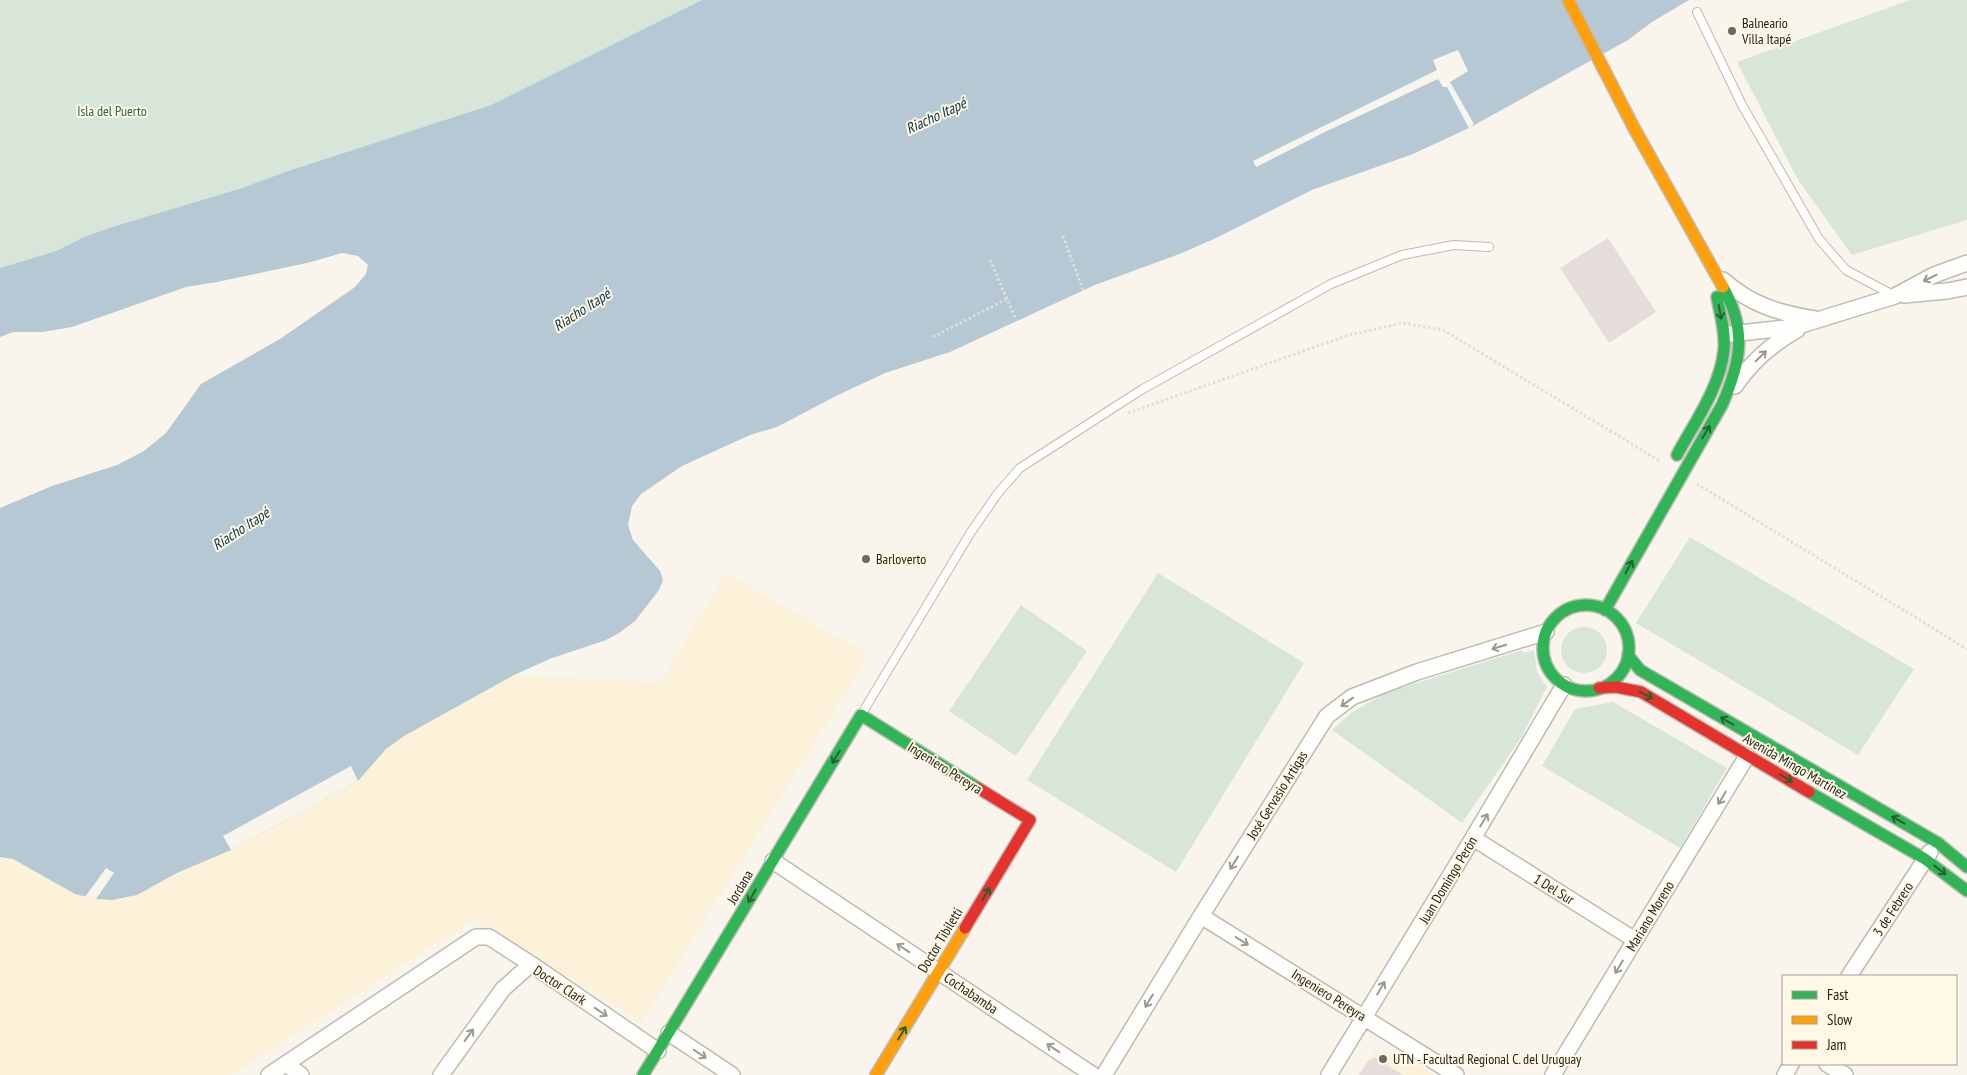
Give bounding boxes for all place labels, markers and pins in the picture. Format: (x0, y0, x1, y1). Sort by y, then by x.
place label: Balneario Villa Itapé (1741, 14, 1791, 48)
marker: Balneario Villa Itapé (1726, 25, 1738, 37)
place label: Barloverto (876, 550, 926, 568)
marker: Barloverto (860, 553, 872, 565)
place label: UTN - Facultad Regional C. del Uruguay (1393, 1050, 1582, 1068)
marker: UTN - Facultad Regional C. del Uruguay (1377, 1053, 1389, 1065)

